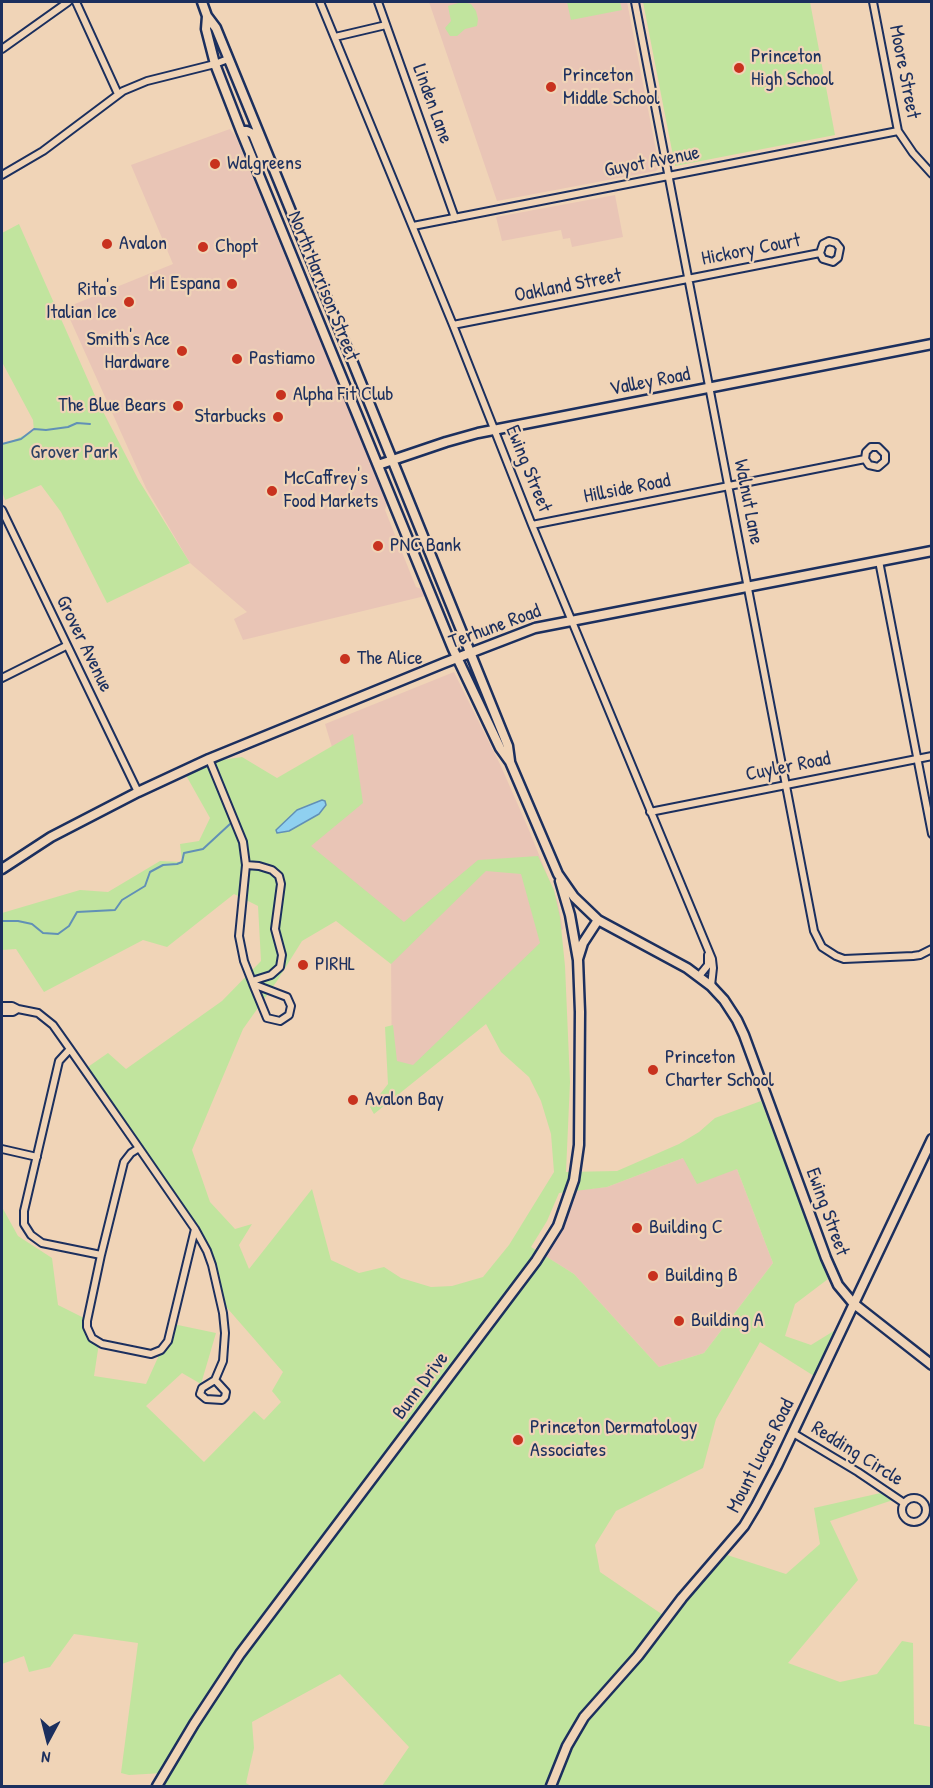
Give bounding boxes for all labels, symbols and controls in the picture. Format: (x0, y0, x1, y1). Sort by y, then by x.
street label: Moore Street (883, 23, 925, 121)
place label: Princeton High School (751, 45, 834, 92)
street label: Linden Lane (407, 61, 457, 147)
marker: Princeton High School (732, 61, 746, 75)
place label: Princeton Middle School (563, 64, 660, 111)
marker: Princeton Middle School (544, 80, 558, 94)
street label: Guyot Avenue (602, 141, 702, 183)
place label: Walgreens (227, 152, 302, 176)
marker: Walgreens (208, 157, 222, 171)
street label: North Harrison Street (282, 208, 364, 364)
street label: Hickory Court (699, 229, 803, 271)
place label: Avalon (119, 232, 167, 256)
place label: Chopt (215, 235, 258, 259)
marker: Avalon (100, 237, 114, 251)
marker: Chopt (196, 240, 210, 254)
street label: Oakland Street (512, 264, 624, 308)
place label: Mi Espana (149, 272, 220, 296)
marker: Mi Espana (225, 277, 239, 291)
place label: Rita's Italian Ice (46, 278, 117, 325)
marker: Rita's Italian Ice (122, 295, 136, 309)
place label: Smith's Ace Hardware (86, 328, 170, 375)
marker: Smith's Ace Hardware (175, 344, 189, 358)
place label: Pastiamo (249, 347, 315, 371)
marker: Pastiamo (230, 352, 244, 366)
street label: Valley Road (608, 362, 692, 402)
place label: Alpha Fit Club (293, 383, 393, 407)
marker: Alpha Fit Club (274, 388, 288, 402)
place label: The Blue Bears (58, 394, 166, 418)
marker: The Blue Bears (171, 399, 185, 413)
place label: Starbucks (194, 405, 266, 429)
marker: Starbucks (271, 410, 285, 424)
street label: Ewing Street (500, 422, 556, 516)
park label: Grover Park (30, 441, 118, 465)
street label: Walnut Lane (728, 457, 768, 547)
place label: McCaffrey's Food Markets (284, 467, 378, 514)
street label: Hillside Road (582, 469, 672, 509)
marker: McCaffrey's Food Markets (265, 484, 279, 498)
place label: PNC Bank (390, 534, 461, 558)
marker: PNC Bank (371, 539, 385, 553)
street label: Grover Avenue (50, 592, 118, 696)
street label: Terhune Road (446, 599, 544, 655)
place label: The Alice (357, 647, 423, 671)
marker: The Alice (338, 652, 352, 666)
street label: Cuyler Road (744, 747, 832, 787)
place label: PIRHL (315, 953, 355, 977)
marker: PIRHL (296, 958, 310, 972)
place label: Princeton Charter School (665, 1046, 774, 1093)
marker: Princeton Charter School (646, 1063, 660, 1077)
place label: Avalon Bay (365, 1088, 444, 1112)
marker: Avalon Bay (346, 1093, 360, 1107)
street label: Ewing Street (800, 1165, 854, 1259)
place label: Building C (649, 1216, 723, 1240)
marker: Building C (630, 1221, 644, 1235)
place label: Building B (665, 1264, 738, 1288)
marker: Building B (646, 1269, 660, 1283)
place label: Building A (691, 1309, 764, 1333)
marker: Building A (672, 1314, 686, 1328)
street label: Bunn Drive (388, 1347, 454, 1425)
street label: Mount Lucas Road (722, 1395, 800, 1517)
place label: Princeton Dermatology Associates (530, 1416, 697, 1463)
street label: Redding Circle (807, 1416, 907, 1492)
marker: Princeton Dermatology Associates (511, 1433, 525, 1447)
north arrow (18, 1710, 78, 1770)
text: N (40, 1746, 51, 1769)

